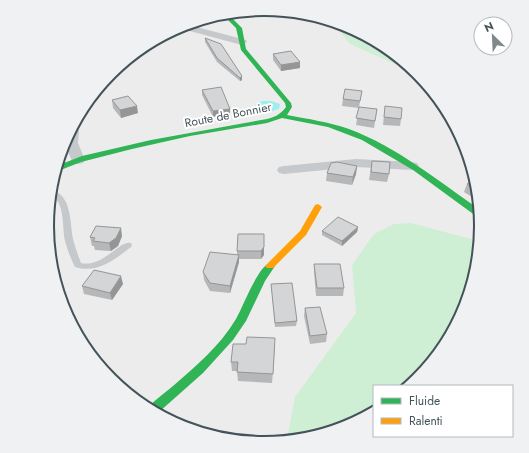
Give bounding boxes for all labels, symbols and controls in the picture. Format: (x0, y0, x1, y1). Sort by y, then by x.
north arrow (473, 16, 513, 56)
text: N (482, 18, 496, 36)
street label: Route de Bonnier (183, 98, 274, 132)
legend (373, 385, 513, 437)
text: Fluide (409, 392, 440, 410)
text: Ralenti (409, 412, 443, 430)

